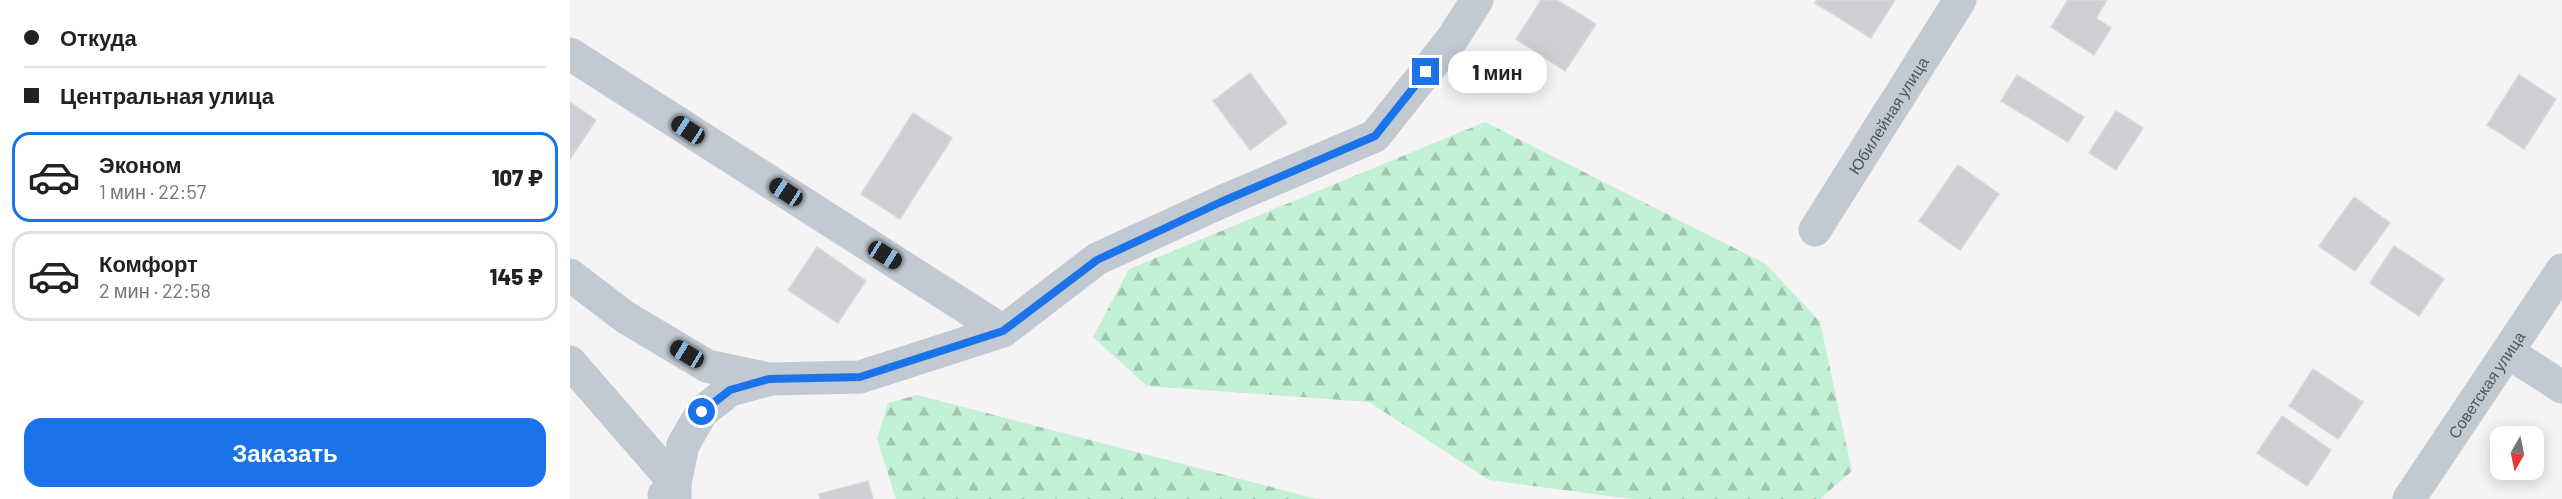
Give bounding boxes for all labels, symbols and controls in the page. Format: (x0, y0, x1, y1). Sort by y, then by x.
text: Откуда (60, 24, 137, 50)
callout: 1 мин (1447, 51, 1546, 93)
street label: Юбилейная улица (1843, 53, 1932, 177)
route end (1412, 58, 1439, 85)
text: 1 мин (1472, 60, 1523, 84)
text: Центральная улица (60, 82, 274, 108)
car (668, 113, 708, 147)
icon: car (27, 150, 81, 204)
text: Эконом (99, 151, 182, 177)
text: 107 ₽ (492, 164, 543, 190)
car (766, 175, 806, 209)
text: 1 мин · 22:57 (99, 179, 206, 203)
car (865, 238, 905, 272)
icon: car (27, 249, 81, 303)
text: Комфорт (99, 250, 198, 276)
text: 145 ₽ (490, 263, 543, 289)
text: 2 мин · 22:58 (99, 278, 211, 302)
street label: Советская улица (2443, 327, 2528, 441)
car (667, 337, 707, 371)
route start (688, 398, 715, 425)
button: Заказать (24, 418, 546, 487)
north arrow (2490, 426, 2544, 480)
map controls (2490, 426, 2544, 480)

